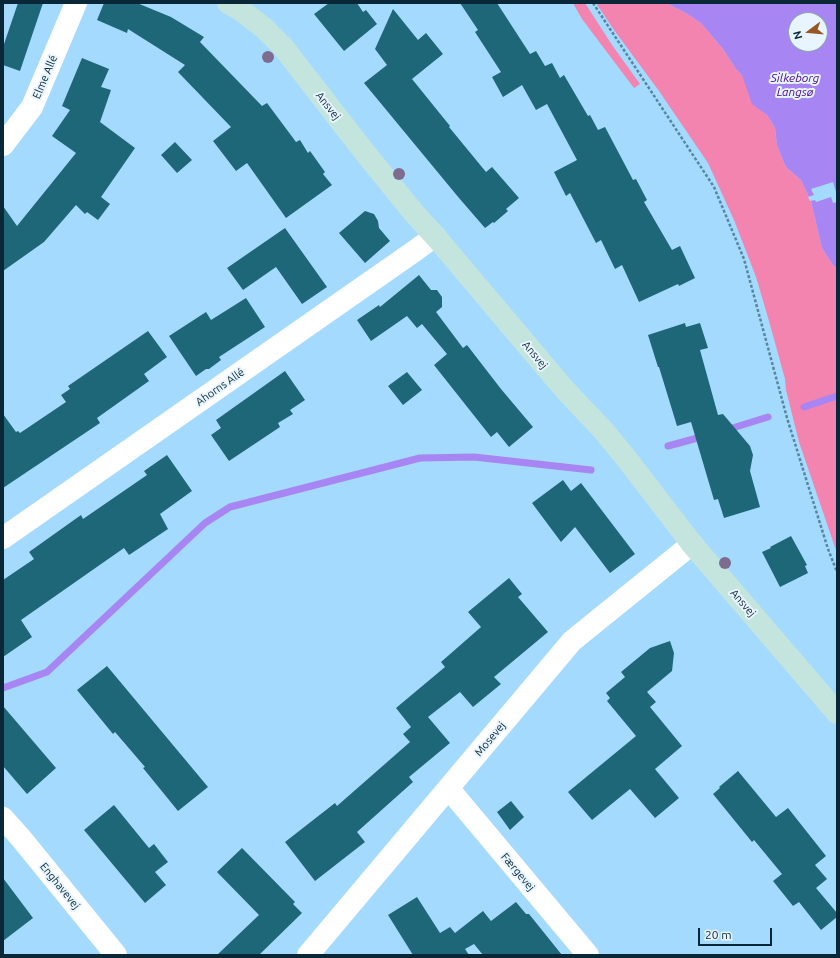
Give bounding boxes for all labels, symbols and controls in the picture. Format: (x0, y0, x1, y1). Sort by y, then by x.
north arrow (788, 12, 828, 52)
text: N (791, 29, 804, 41)
street label: Elme Allé (30, 53, 60, 101)
water label: Silkeborg Langsø (771, 71, 819, 99)
street label: Ansvej (313, 89, 343, 123)
street label: Ansvej (520, 338, 550, 372)
street label: Ahorns Allé (193, 365, 247, 409)
street label: Ansvej (727, 586, 759, 620)
street label: Mosevej (472, 719, 508, 759)
street label: Færgevej (498, 850, 538, 894)
street label: Enghavevej (37, 860, 83, 912)
scale bar (700, 920, 774, 946)
text: 20 m (705, 928, 732, 941)

